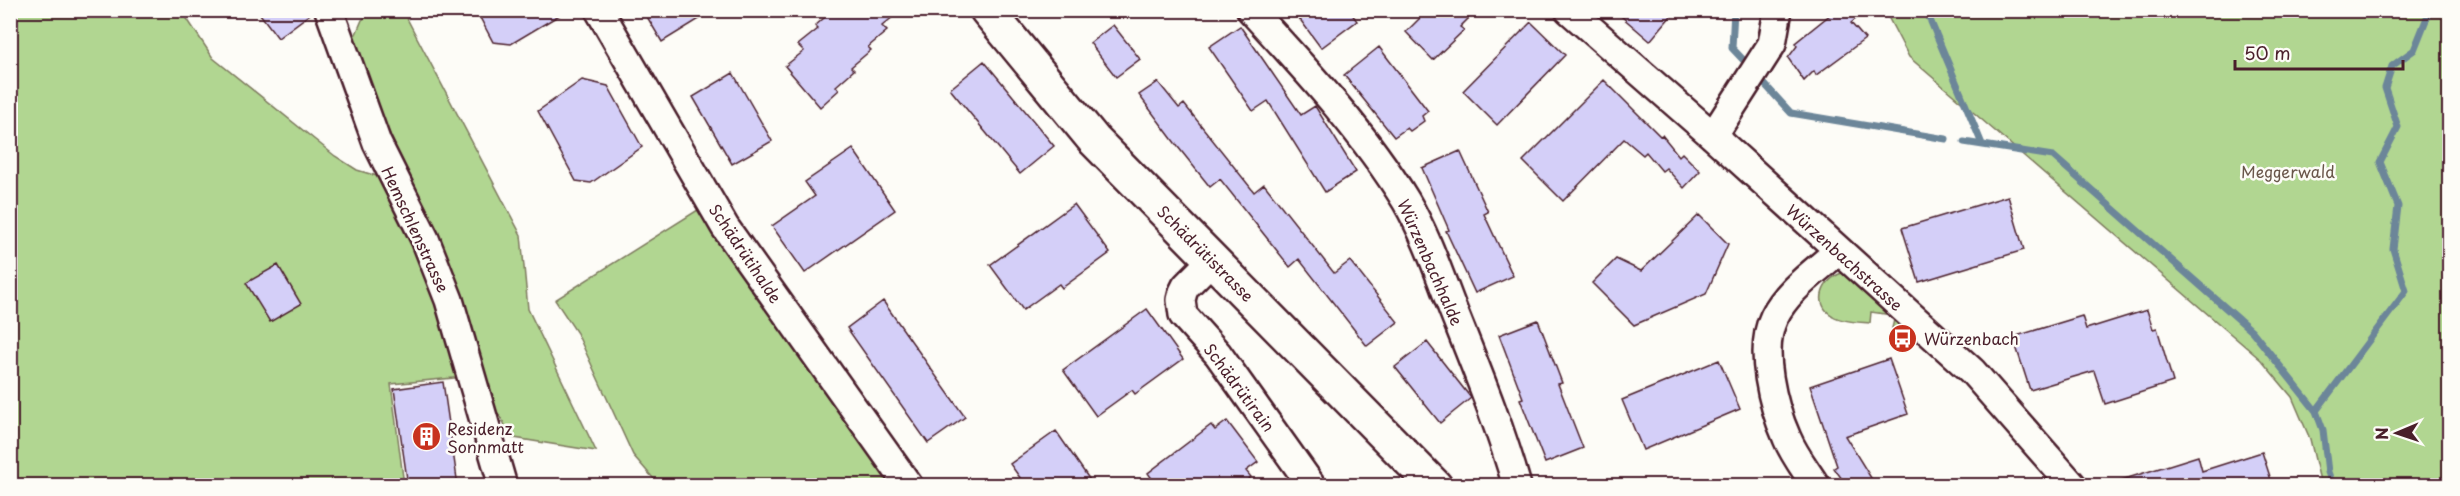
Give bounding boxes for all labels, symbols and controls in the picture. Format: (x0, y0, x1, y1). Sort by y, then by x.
scale bar (2235, 33, 2403, 71)
text: 50 m (2244, 39, 2291, 66)
park label: Meggerwald (2241, 159, 2335, 183)
street label: Hemschlenstrasse (376, 162, 456, 296)
street label: Würzenbachhalde (1392, 195, 1470, 329)
street label: Würzenbachstrasse (1781, 198, 1909, 316)
street label: Schädrütihalde (704, 199, 788, 308)
street label: Schädrütistrasse (1152, 199, 1260, 307)
bus stop icon: Würzenbach (1887, 322, 1919, 354)
place label: Würzenbach (1924, 326, 2019, 350)
street label: Schädrütirain (1199, 338, 1281, 436)
north arrow (2367, 403, 2427, 463)
place label: Residenz Sonnmatt (447, 416, 524, 458)
building icon: Residenz Sonnmatt (410, 421, 442, 453)
text: N (2369, 427, 2393, 440)

